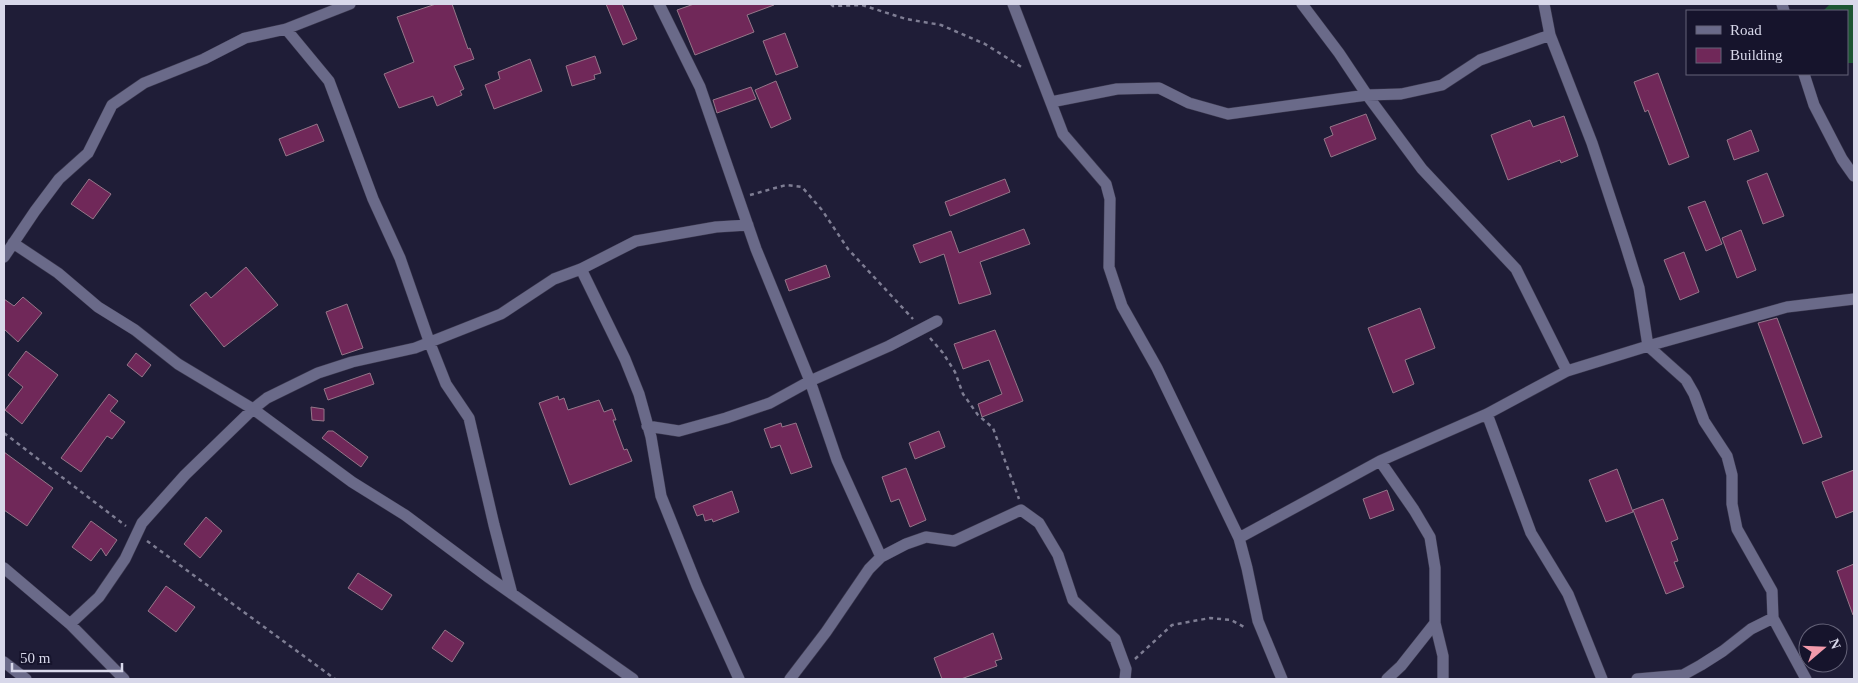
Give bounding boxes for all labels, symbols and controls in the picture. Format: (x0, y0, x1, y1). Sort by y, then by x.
legend (1686, 10, 1848, 75)
text: Road (1730, 22, 1762, 38)
text: Building (1730, 47, 1783, 63)
north arrow (1798, 623, 1848, 673)
text: N (1826, 637, 1844, 651)
scale bar (12, 640, 122, 672)
text: 50 m (20, 650, 51, 666)

